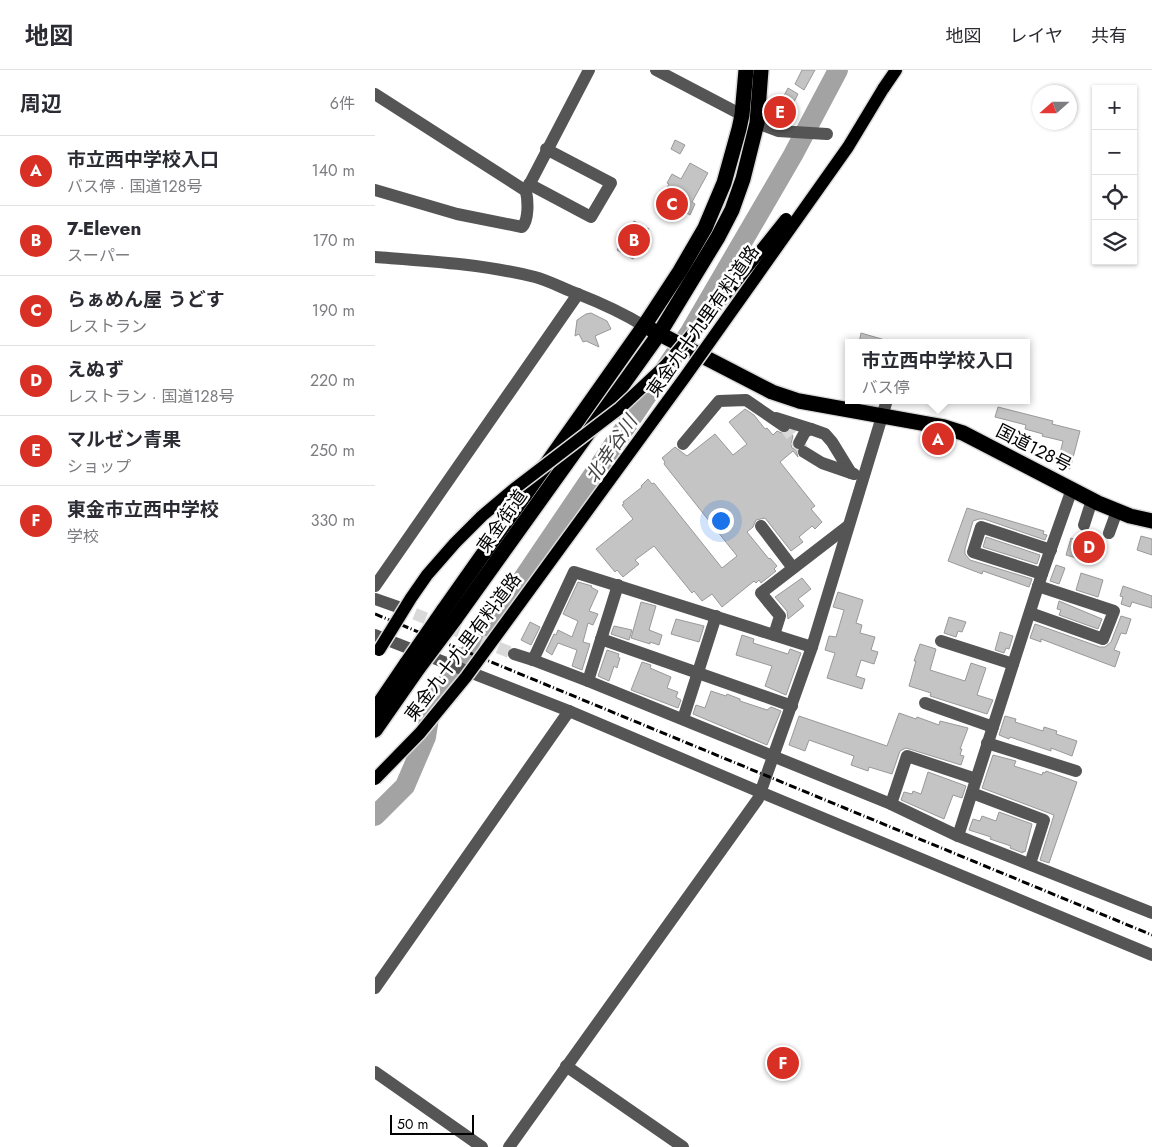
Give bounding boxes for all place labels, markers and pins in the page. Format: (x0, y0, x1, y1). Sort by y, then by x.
pin: E (764, 93, 796, 131)
pin: C (656, 185, 688, 223)
pin: B (618, 221, 650, 259)
pin: A (922, 420, 954, 458)
pin: D (1073, 528, 1105, 566)
pin: F (767, 1044, 799, 1082)

